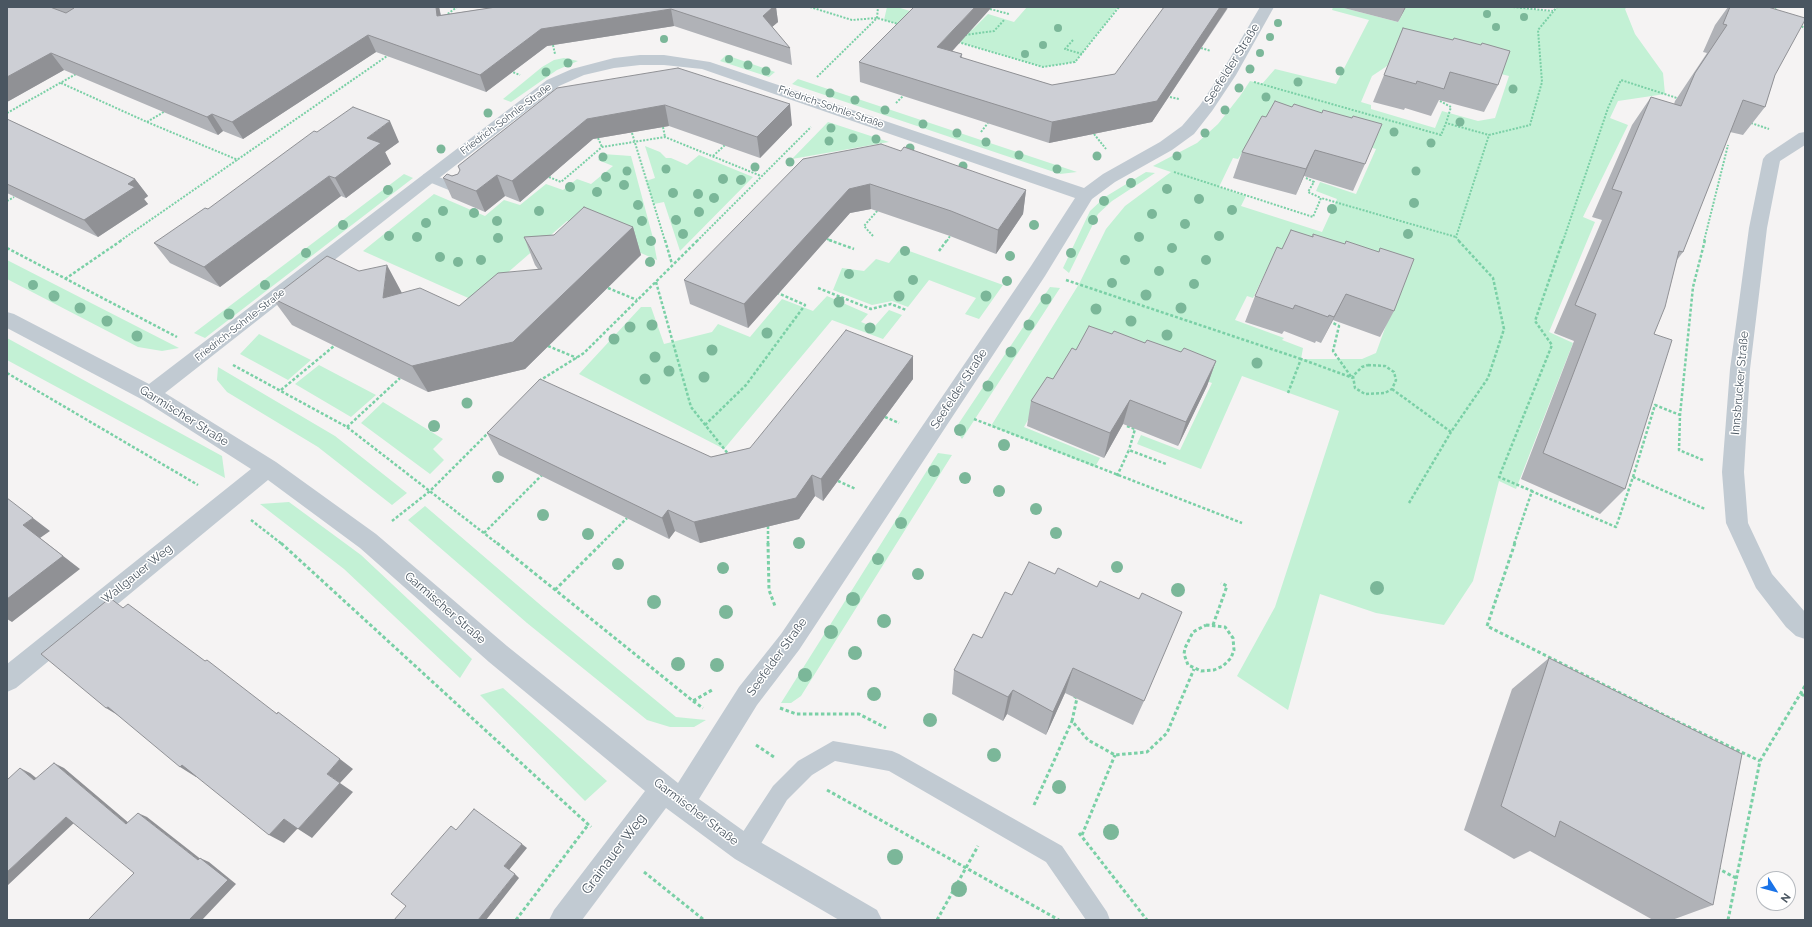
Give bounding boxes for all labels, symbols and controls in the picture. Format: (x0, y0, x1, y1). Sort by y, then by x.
street label: Seefelder Straße (1201, 21, 1263, 107)
street label: Friedrich-Sohnle-Straße (458, 81, 554, 157)
street label: Friedrich-Sohnle-Straße (777, 83, 885, 131)
street label: Friedrich-Sohnle-Straße (193, 286, 287, 364)
street label: Innsbrucker Straße (1728, 331, 1752, 435)
street label: Seefelder Straße (928, 346, 990, 432)
street label: Garmischer Straße (137, 383, 231, 449)
street label: Wallgauer Weg (99, 541, 175, 607)
street label: Garmischer Straße (402, 569, 488, 647)
street label: Seefelder Straße (744, 615, 810, 699)
street label: Garmischer Straße (651, 775, 741, 849)
street label: Grainauer Weg (578, 810, 650, 898)
north arrow (1756, 871, 1796, 911)
text: N (1778, 891, 1793, 905)

